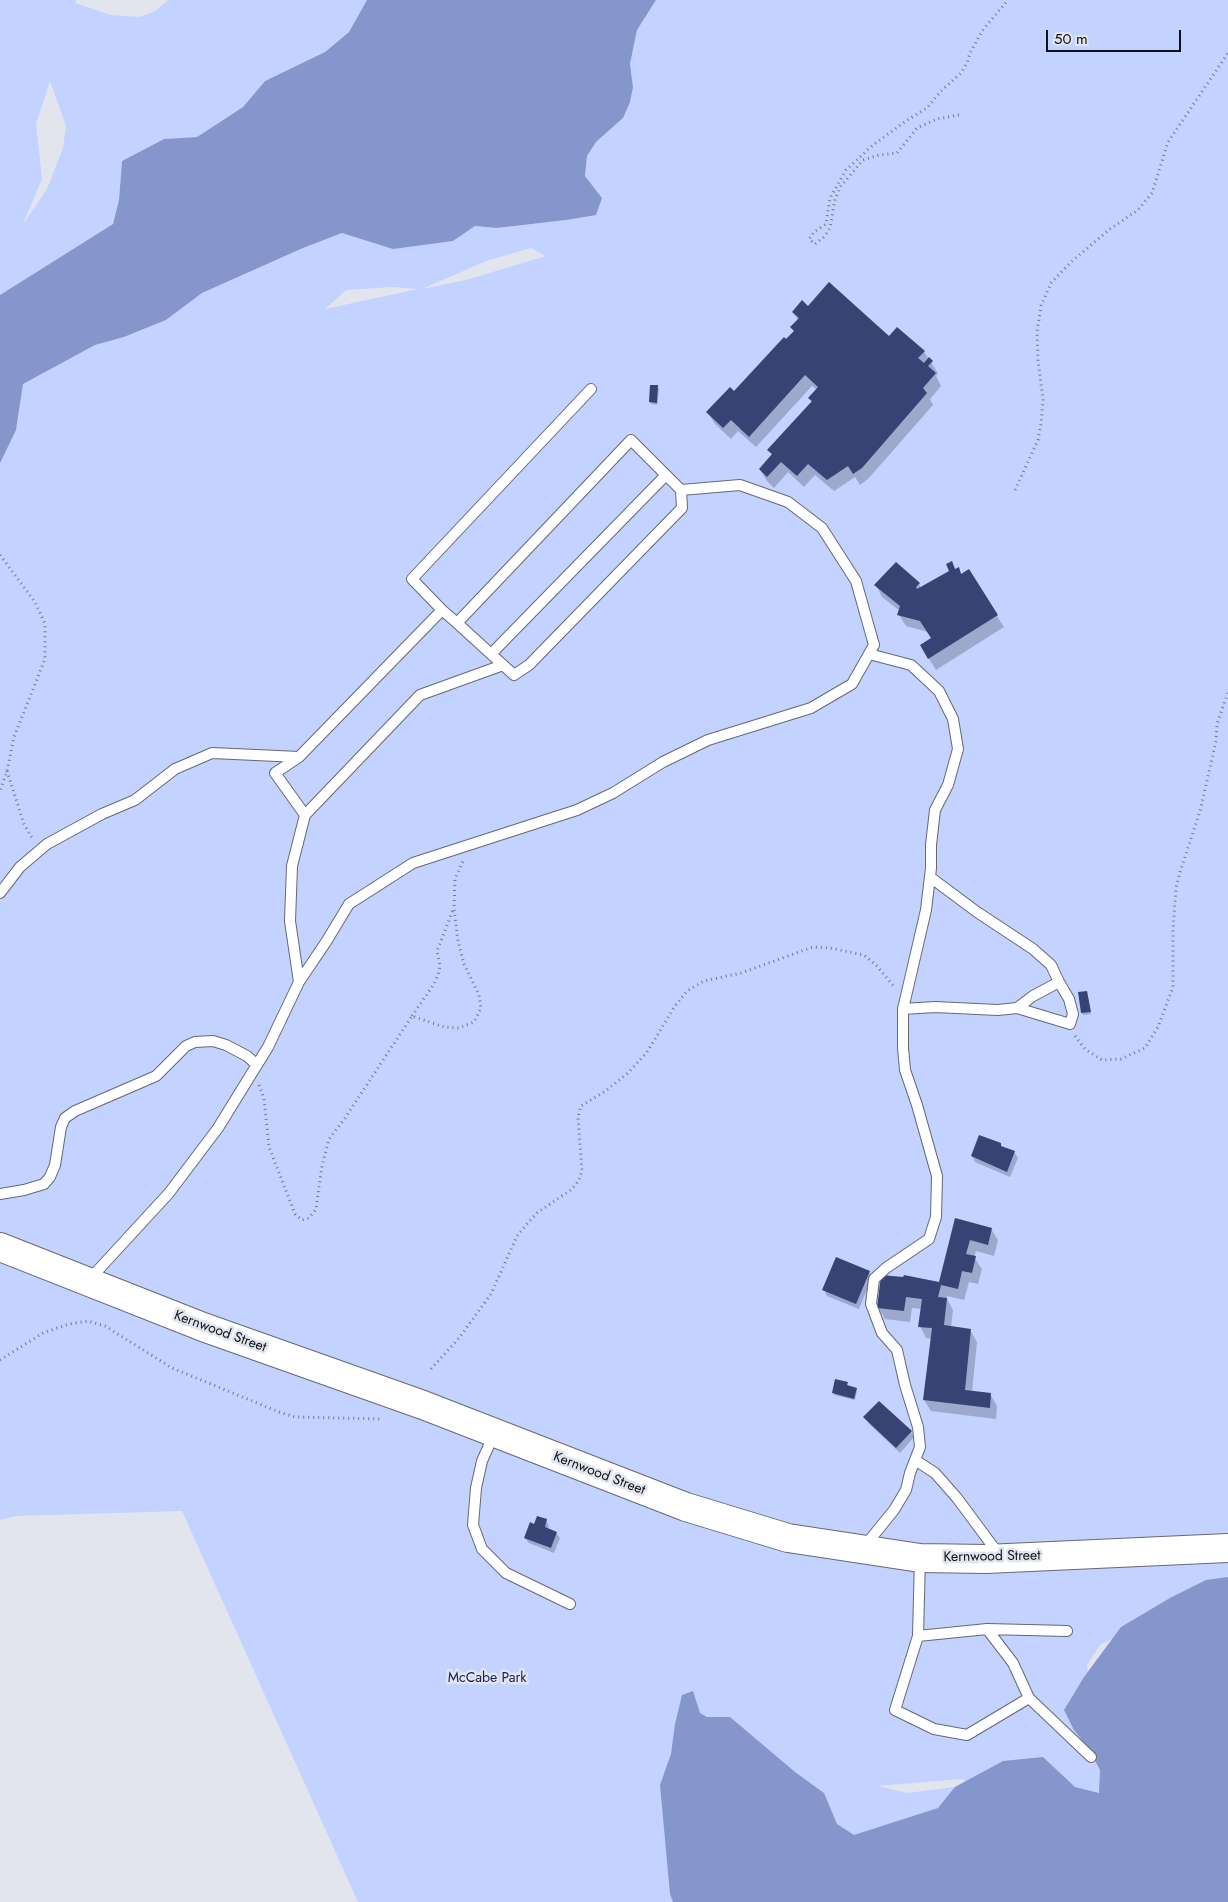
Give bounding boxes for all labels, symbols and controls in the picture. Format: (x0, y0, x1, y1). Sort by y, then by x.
scale bar (1048, 20, 1183, 52)
text: 50 m (1054, 28, 1088, 50)
street label: Kernwood Street (172, 1308, 268, 1356)
street label: Kernwood Street (551, 1449, 647, 1499)
street label: Kernwood Street (943, 1548, 1041, 1566)
park label: McCabe Park (448, 1671, 526, 1687)

